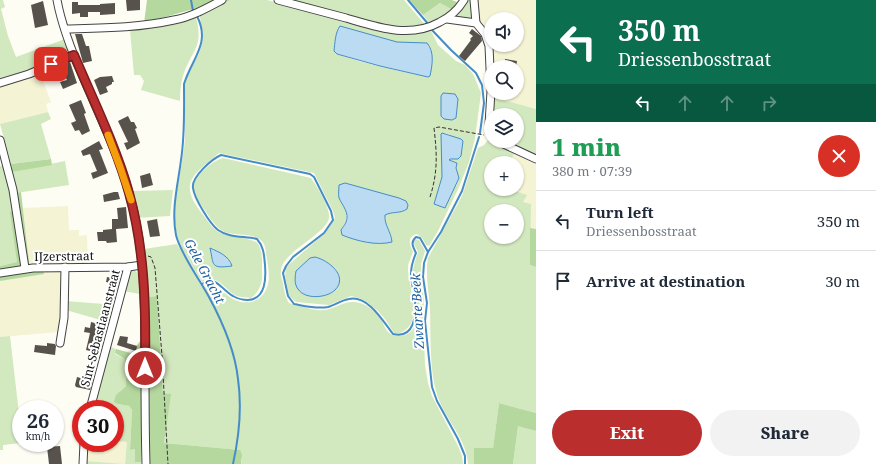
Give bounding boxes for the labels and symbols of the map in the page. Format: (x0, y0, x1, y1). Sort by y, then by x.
pin (34, 47, 68, 81)
water label: Gele Gracht (180, 235, 230, 307)
street label: IJzerstraat (34, 247, 94, 265)
street label: Sint-Sebastiaanstraat (76, 268, 124, 388)
water label: Zwarte Beek (406, 272, 428, 350)
position arrow (124, 347, 166, 389)
speed limit sign: 30 (72, 400, 124, 452)

